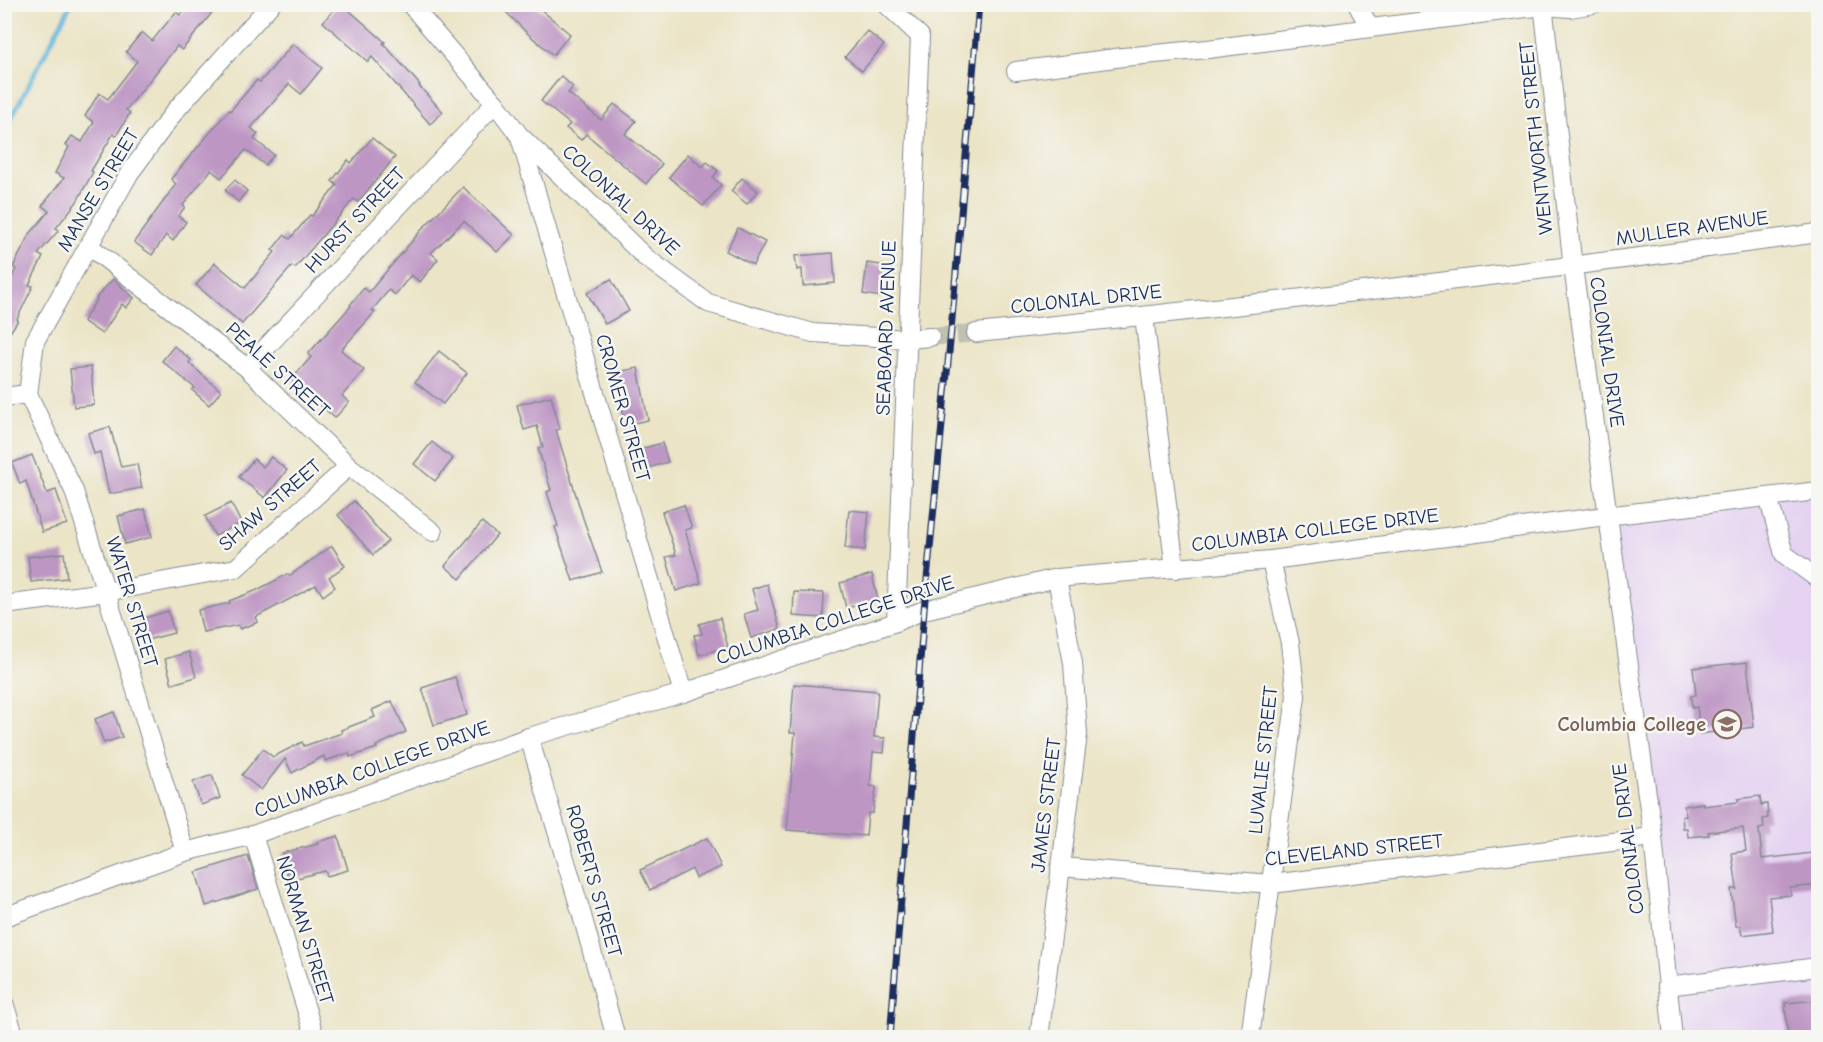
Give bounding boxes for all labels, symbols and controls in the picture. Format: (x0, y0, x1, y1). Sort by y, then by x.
street label: WENTWORTH STREET (1514, 40, 1558, 236)
street label: MANSE STREET (52, 124, 144, 256)
street label: COLONIAL DRIVE (558, 140, 684, 260)
street label: HURST STREET (300, 162, 410, 278)
street label: MULLER AVENUE (1614, 206, 1770, 250)
street label: SEABOARD AVENUE (871, 240, 901, 416)
street label: COLONIAL DRIVE (1585, 275, 1629, 429)
street label: COLONIAL DRIVE (1009, 280, 1163, 318)
street label: PEALE STREET (221, 317, 335, 423)
street label: CROMER STREET (591, 332, 655, 485)
street label: SHAW STREET (214, 454, 326, 556)
street label: COLUMBIA COLLEGE DRIVE (1190, 503, 1440, 557)
street label: WATER STREET (101, 534, 163, 671)
street label: COLUMBIA COLLEGE DRIVE (713, 571, 957, 669)
street label: LUVALIE STREET (1244, 684, 1282, 835)
school or university icon: Columbia College (1711, 708, 1743, 740)
place label: Columbia College (1558, 713, 1706, 736)
street label: COLUMBIA COLLEGE DRIVE (251, 716, 493, 822)
street label: JAMES STREET (1026, 736, 1066, 874)
street label: COLONIAL DRIVE (1607, 762, 1649, 916)
street label: ROBERTS STREET (561, 802, 627, 960)
street label: CLEVELAND STREET (1264, 829, 1445, 871)
street label: NORMAN STREET (271, 853, 339, 1008)

